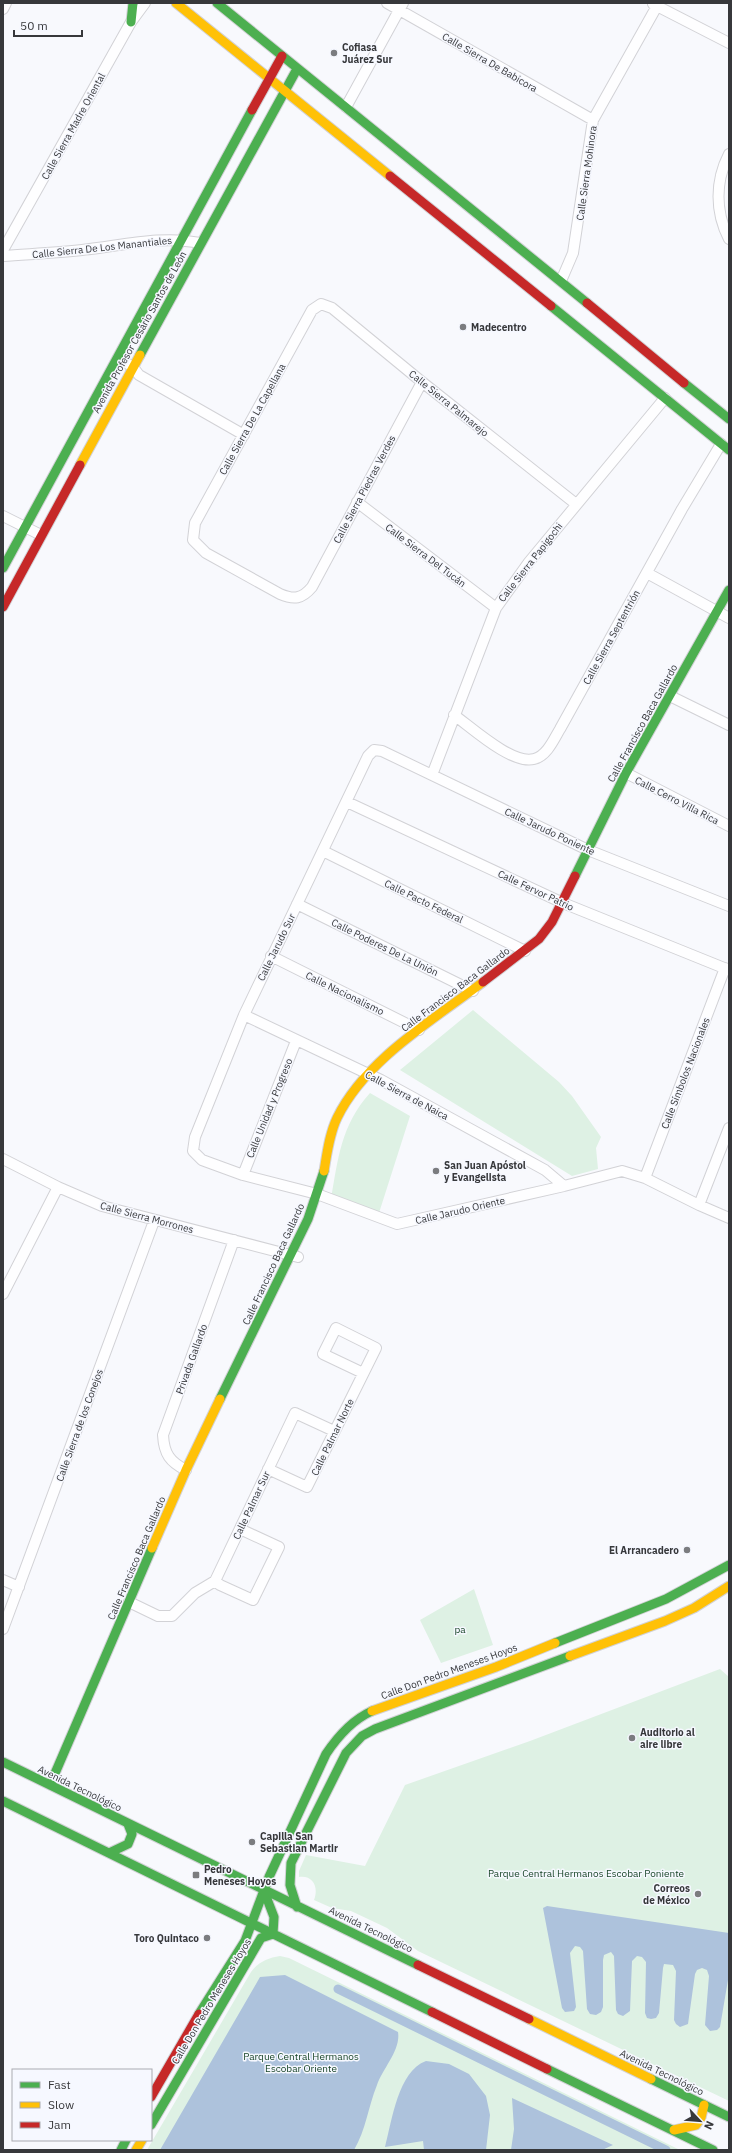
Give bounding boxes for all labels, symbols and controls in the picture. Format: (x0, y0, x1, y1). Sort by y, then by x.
scale bar (14, 12, 82, 38)
text: 50 m (20, 18, 48, 33)
street label: Calle Sierra De Babicora (440, 30, 540, 95)
place label: Cofiasa Juárez Sur (342, 41, 393, 66)
marker: Cofiasa Juárez Sur (329, 48, 339, 58)
street label: Calle Sierra Madre Oriental (39, 70, 108, 182)
street label: Calle Sierra Mohinora (573, 124, 600, 221)
street label: Calle Sierra De Los Manantiales (32, 234, 173, 261)
street label: Avenida Profesor Cesário Santos de León (89, 249, 189, 415)
place label: Madecentro (471, 321, 527, 334)
marker: Madecentro (458, 322, 468, 332)
street label: Calle Sierra De La Capellana (216, 361, 289, 477)
street label: Calle Sierra Palmarejo (406, 367, 492, 440)
street label: Calle Sierra Piedras Verdes (330, 433, 399, 546)
street label: Calle Sierra Papigochi (495, 520, 565, 605)
street label: Calle Sierra Del Tucán (383, 521, 469, 590)
street label: Calle Sierra Septentrión (580, 588, 643, 687)
street label: Calle Francisco Baca Gallardo (605, 662, 681, 784)
street label: Calle Cerro Villa Rica (633, 774, 722, 828)
street label: Calle Jarudo Poniente (503, 805, 597, 858)
street label: Calle Fervor Patrio (496, 867, 576, 914)
street label: Calle Pacto Federal (382, 877, 466, 926)
street label: Calle Jarudo Sur (254, 911, 299, 983)
street label: Calle Poderes De La Unión (329, 916, 440, 979)
street label: Calle Francisco Baca Gallardo (398, 944, 513, 1035)
street label: Calle Nacionalismo (303, 969, 387, 1018)
street label: Calle Símbolos Nacionales (658, 1015, 713, 1131)
street label: Calle Unidad y Progreso (243, 1056, 296, 1160)
street label: Calle Sierra de Naica (363, 1068, 451, 1123)
place label: San Juan Apóstol y Evangelista (444, 1159, 526, 1184)
marker: San Juan Apóstol y Evangelista (431, 1166, 441, 1176)
street label: Calle Jarudo Oriente (414, 1194, 507, 1227)
street label: Calle Sierra Morrones (99, 1199, 195, 1236)
street label: Calle Francisco Baca Gallardo (240, 1201, 308, 1327)
street label: Privada Gallardo (173, 1322, 210, 1396)
street label: Calle Sierra de los Conejos (53, 1367, 106, 1483)
street label: Calle Palmar Norte (308, 1396, 357, 1478)
street label: Calle Palmar Sur (230, 1469, 273, 1542)
street label: Calle Francisco Baca Gallardo (105, 1494, 169, 1622)
place label: El Arrancadero (609, 1544, 679, 1557)
marker: El Arrancadero (682, 1545, 692, 1555)
park label: pa (454, 1623, 466, 1636)
street label: Calle Don Pedro Meneses Hoyos (379, 1641, 519, 1702)
place label: Auditorio al aire libre (640, 1726, 695, 1751)
marker: Auditorio al aire libre (627, 1733, 637, 1743)
street label: Avenida Tecnológico (36, 1762, 124, 1815)
place label: Capilla San Sebastian Martir (260, 1830, 338, 1855)
marker: Capilla San Sebastian Martir (247, 1837, 257, 1847)
place label: Pedro Meneses Hoyos (204, 1863, 276, 1888)
park label: Parque Central Hermanos Escobar Poniente (488, 1867, 685, 1880)
marker: Pedro Meneses Hoyos (191, 1870, 201, 1880)
place label: Correos de México (643, 1882, 690, 1907)
marker: Correos de México (693, 1889, 703, 1899)
street label: Avenida Tecnológico (327, 1903, 415, 1956)
place label: Toro Quintaco (134, 1932, 199, 1945)
marker: Toro Quintaco (202, 1933, 212, 1943)
street label: Calle Don Pedro Meneses Hoyos (169, 1936, 254, 2066)
street label: Avenida Tecnológico (618, 2046, 706, 2099)
park label: Parque Central Hermanos Escobar Oriente (243, 2050, 359, 2075)
legend (12, 2069, 152, 2141)
text: Fast (48, 2077, 71, 2092)
text: Slow (48, 2097, 74, 2112)
north arrow (680, 2101, 720, 2141)
text: Jam (48, 2117, 71, 2132)
text: N (701, 2119, 717, 2132)

